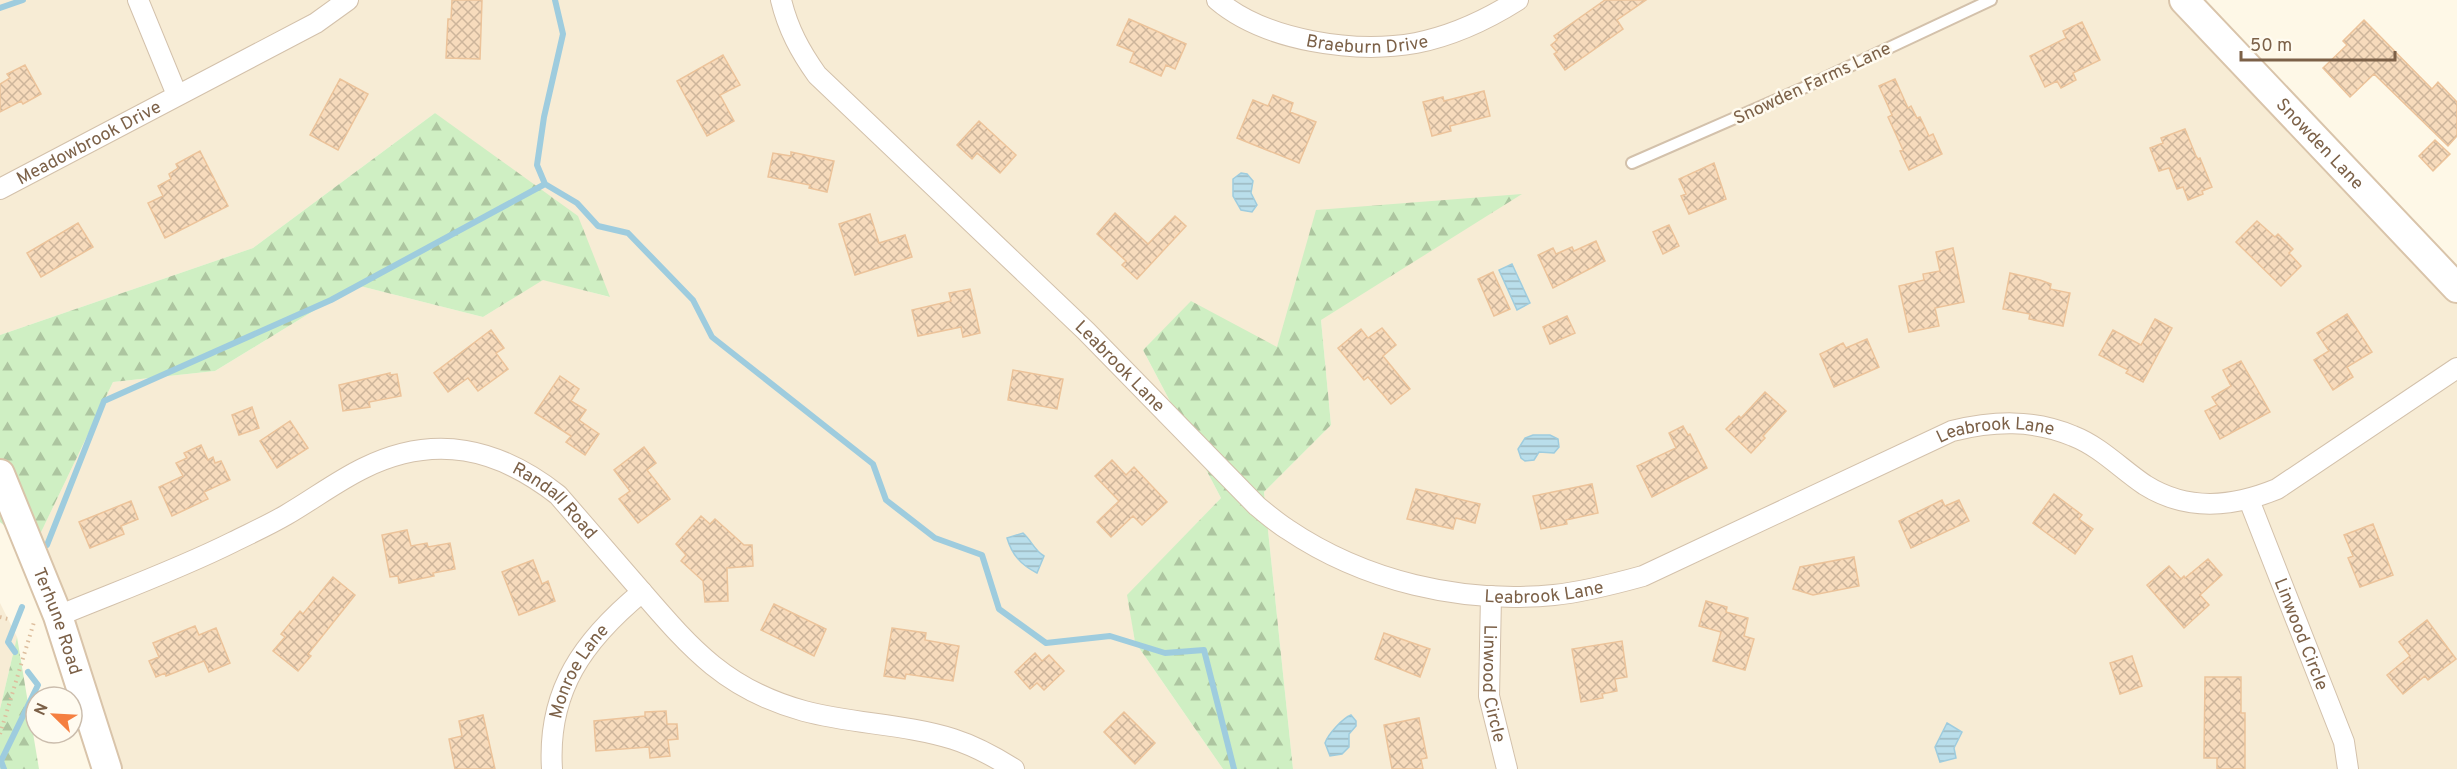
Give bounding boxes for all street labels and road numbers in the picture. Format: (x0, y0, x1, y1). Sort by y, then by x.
street label: Braeburn Drive (1304, 30, 1431, 60)
street label: Snowden Farms Lane (1730, 38, 1895, 131)
street label: Snowden Lane (2270, 94, 2368, 195)
street label: Meadowbrook Drive (13, 96, 165, 191)
street label: Leabrook Lane (1069, 316, 1169, 418)
street label: Leabrook Lane (1933, 413, 2057, 450)
street label: Randall Road (508, 458, 601, 545)
street label: Terhune Road (27, 565, 86, 678)
street label: Linwood Circle (2268, 575, 2333, 694)
street label: Leabrook Lane (1483, 577, 1606, 610)
street label: Monroe Lane (545, 620, 615, 721)
street label: Linwood Circle (1476, 624, 1510, 745)

